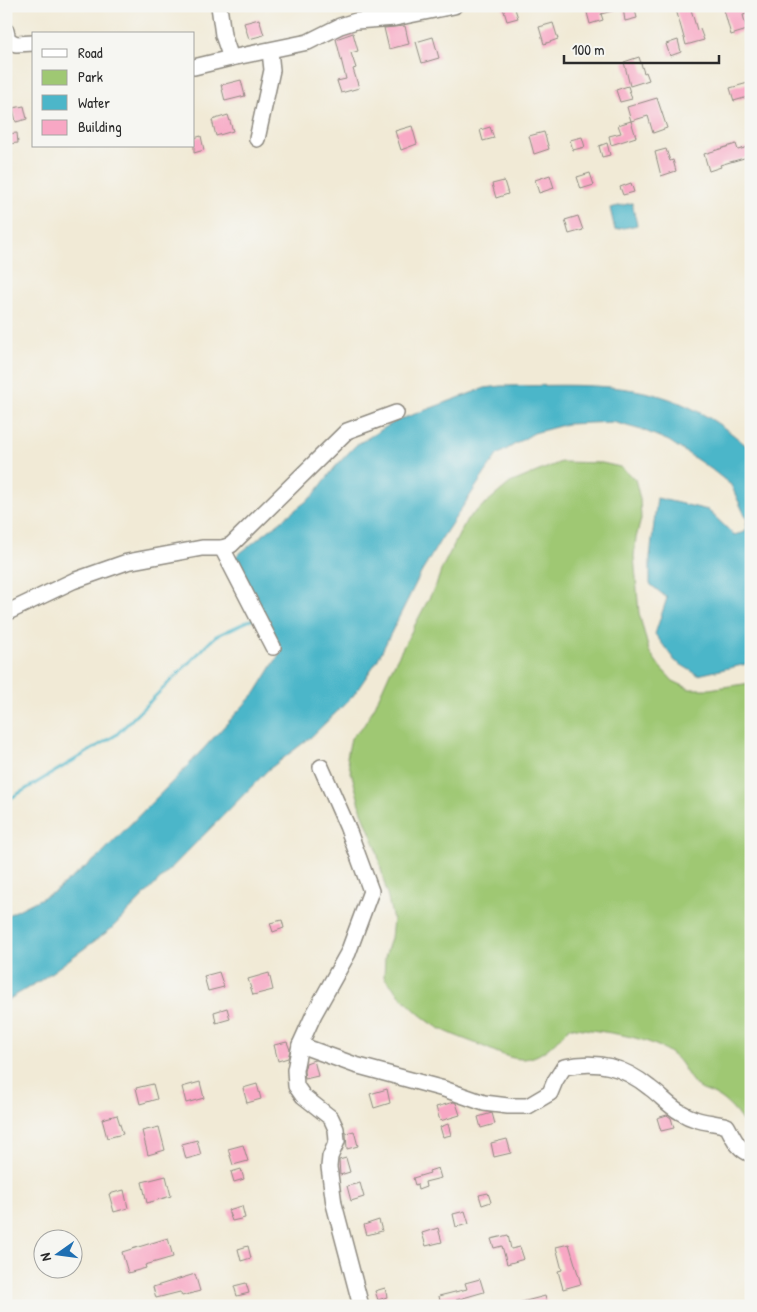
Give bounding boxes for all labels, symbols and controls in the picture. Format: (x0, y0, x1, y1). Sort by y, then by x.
legend (32, 32, 195, 148)
scale bar (564, 32, 720, 64)
text: 100 m (572, 39, 605, 60)
text: Road (78, 42, 103, 63)
text: Park (78, 66, 103, 87)
text: Water (78, 92, 110, 113)
text: Building (78, 116, 122, 137)
north arrow (32, 1230, 82, 1280)
text: N (35, 1251, 55, 1263)

